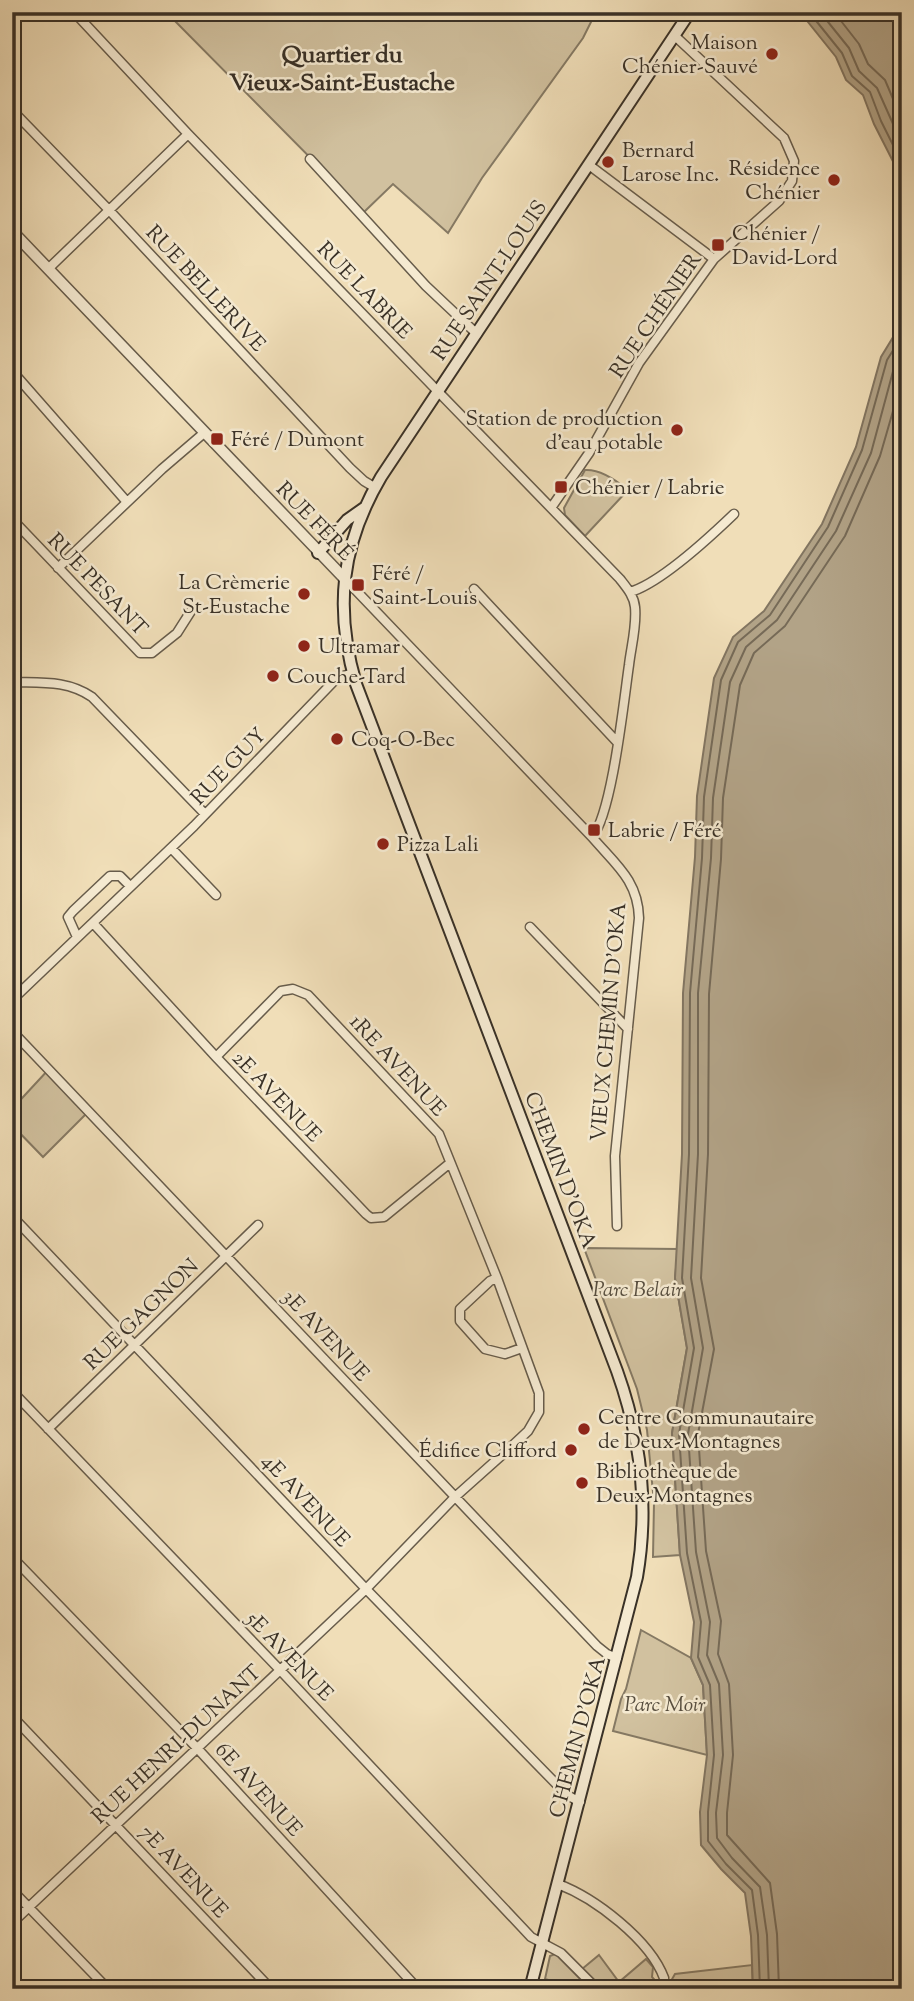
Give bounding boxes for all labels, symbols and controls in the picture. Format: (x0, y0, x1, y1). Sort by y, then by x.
place label: Maison Chénier-Sauvé (622, 29, 758, 83)
district label: Quartier du Vieux-Saint-Eustache (229, 39, 455, 101)
marker: Maison Chénier-Sauvé (764, 46, 780, 62)
place label: Bernard Larose Inc. (622, 137, 719, 191)
marker: Bernard Larose Inc. (600, 154, 616, 170)
place label: Résidence Chénier (729, 155, 820, 209)
marker: Résidence Chénier (826, 172, 842, 188)
street label: RUE SAINT-LOUIS (426, 195, 556, 367)
street label: RUE BELLERIVE (138, 219, 272, 360)
place label: Chénier / David-Lord (732, 220, 838, 274)
street label: RUE LABRIE (309, 236, 418, 347)
marker: Chénier / David-Lord (710, 237, 726, 253)
street label: RUE CHÉNIER (603, 247, 710, 385)
place label: Station de production d'eau potable (465, 405, 663, 459)
marker: Station de production d'eau potable (669, 422, 685, 438)
place label: Féré / Dumont (231, 426, 364, 456)
marker: Féré / Dumont (209, 431, 225, 447)
place label: Chénier / Labrie (575, 474, 725, 504)
street label: RUE FÉRÉ (268, 476, 359, 569)
marker: Chénier / Labrie (553, 479, 569, 495)
street label: RUE PESANT (40, 527, 154, 644)
place label: Féré / Saint-Louis (372, 560, 477, 614)
place label: La Crèmerie St-Eustache (178, 569, 290, 623)
marker: Féré / Saint-Louis (350, 577, 366, 593)
marker: La Crèmerie St-Eustache (296, 586, 312, 602)
place label: Ultramar (318, 633, 400, 663)
marker: Ultramar (296, 638, 312, 654)
place label: Couche-Tard (287, 663, 406, 693)
marker: Couche-Tard (265, 668, 281, 684)
street label: RUE GUY (185, 722, 274, 813)
place label: Coq-O-Bec (351, 726, 455, 756)
marker: Coq-O-Bec (329, 731, 345, 747)
place label: Labrie / Féré (608, 817, 722, 847)
marker: Labrie / Féré (586, 822, 602, 838)
place label: Pizza Lali (397, 831, 479, 861)
marker: Pizza Lali (375, 836, 391, 852)
street label: VIEUX CHEMIN D'OKA (585, 901, 635, 1143)
street label: 1RE AVENUE (341, 1009, 452, 1124)
street label: 2E AVENUE (224, 1045, 327, 1150)
street label: CHEMIN D'OKA (515, 1088, 603, 1254)
street label: RUE GAGNON (78, 1253, 207, 1378)
park label: Parc Belair (593, 1276, 684, 1306)
street label: 3E AVENUE (274, 1284, 375, 1389)
place label: Centre Communautaire de Deux-Montagnes (598, 1404, 814, 1458)
marker: Centre Communautaire de Deux-Montagnes (576, 1421, 592, 1437)
place label: Édifice Clifford (419, 1437, 557, 1467)
marker: Édifice Clifford (563, 1442, 579, 1458)
street label: 4E AVENUE (253, 1448, 356, 1555)
place label: Bibliothèque de Deux-Montagnes (596, 1458, 752, 1512)
marker: Bibliothèque de Deux-Montagnes (574, 1475, 590, 1491)
street label: 5E AVENUE (237, 1605, 339, 1709)
street label: CHEMIN D'OKA (543, 1653, 615, 1822)
street label: RUE HENRI-DUNANT (86, 1659, 269, 1832)
park label: Parc Moir (624, 1691, 706, 1721)
street label: 6E AVENUE (207, 1737, 308, 1844)
street label: 7E AVENUE (131, 1819, 234, 1926)

